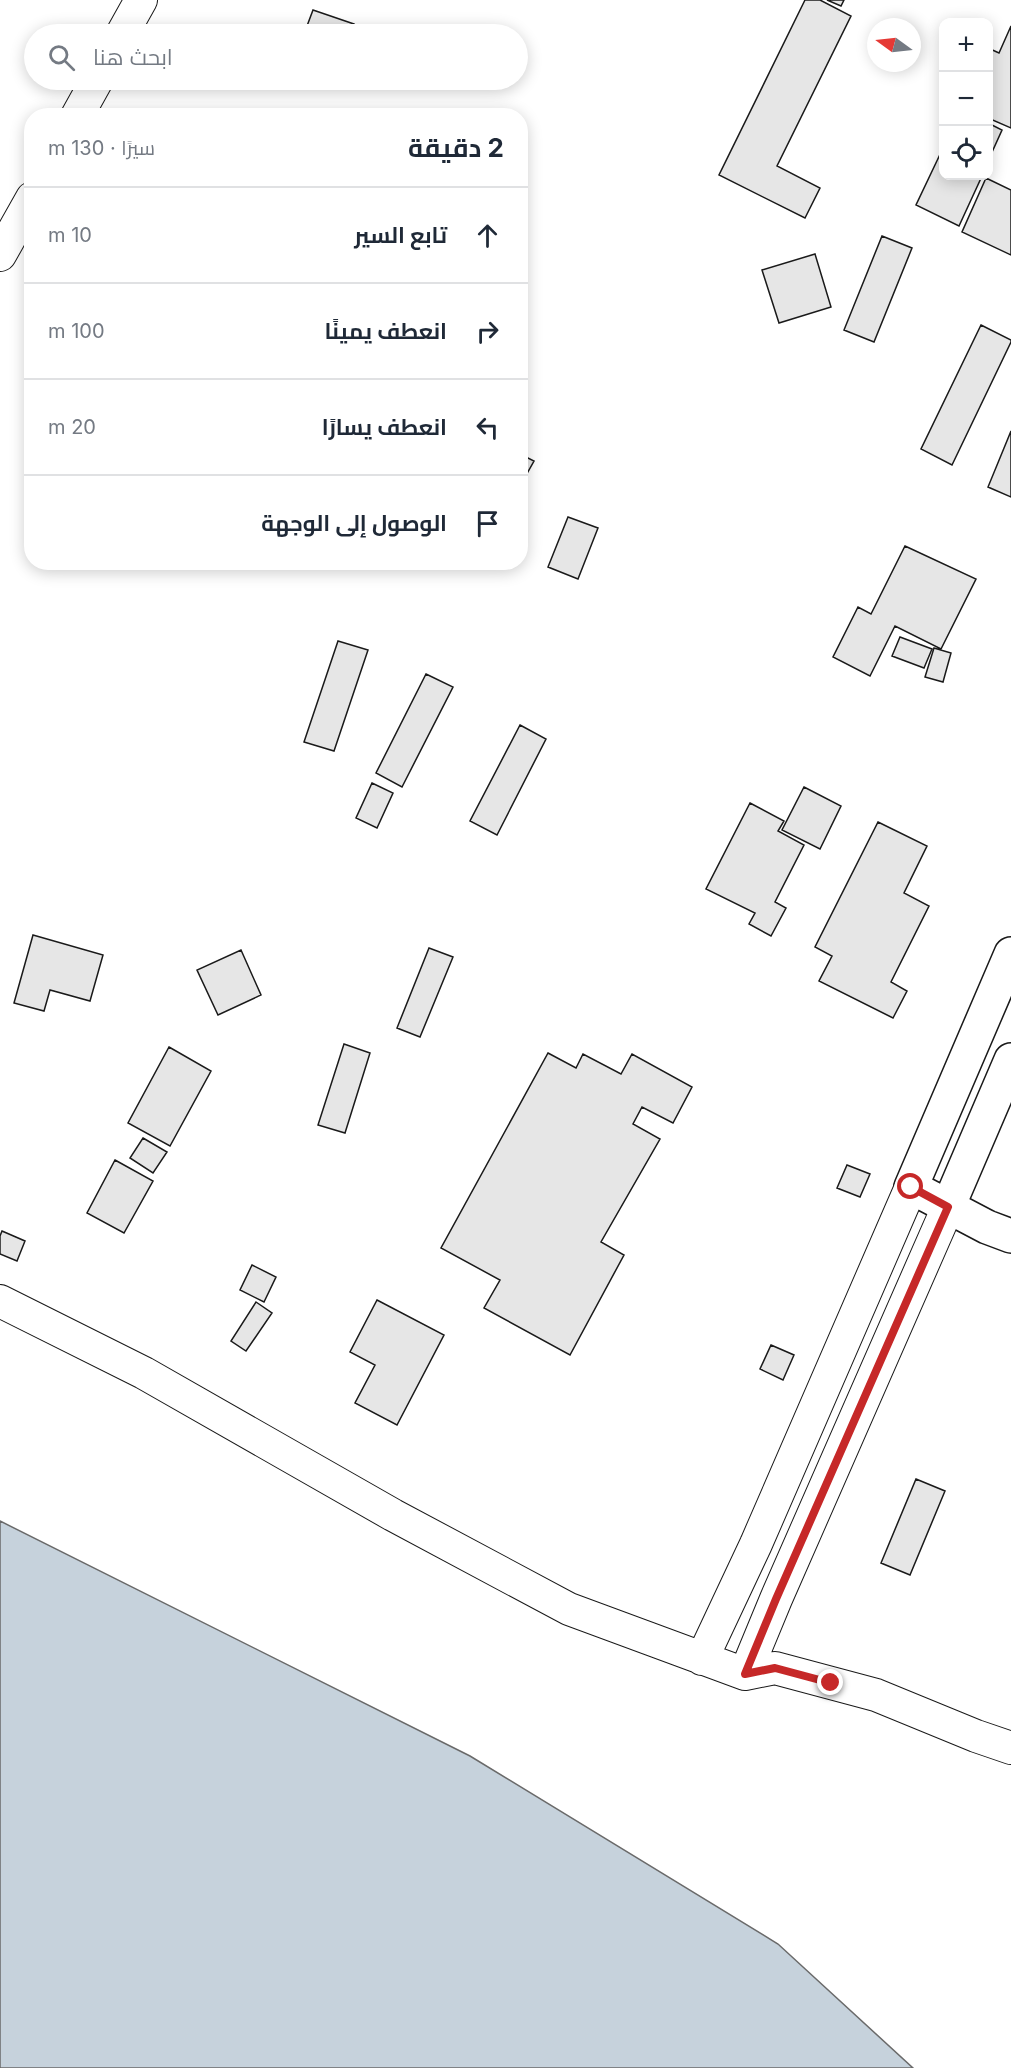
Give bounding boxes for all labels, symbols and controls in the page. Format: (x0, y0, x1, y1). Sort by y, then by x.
north arrow (867, 18, 921, 72)
map controls (939, 18, 993, 180)
button: + (939, 18, 993, 72)
search box (24, 24, 528, 90)
icon: search (45, 41, 78, 74)
text: ابحث هنا (93, 44, 173, 70)
button: − (939, 72, 993, 126)
button: locate (939, 126, 993, 180)
text: 2 دقيقة (408, 132, 504, 163)
text: سيرًا · 130 m (48, 136, 155, 160)
icon: ahead (471, 219, 504, 252)
text: تابع السير (354, 222, 447, 248)
text: 10 m (48, 223, 92, 247)
icon: right (471, 315, 504, 348)
text: انعطف يمينًا (325, 318, 447, 344)
text: 100 m (48, 319, 105, 343)
icon: left (471, 411, 504, 444)
text: انعطف يسارًا (322, 414, 447, 440)
text: 20 m (48, 415, 96, 439)
icon: arrive (471, 507, 504, 540)
text: الوصول إلى الوجهة (261, 510, 447, 536)
route start (897, 1173, 923, 1199)
route end (817, 1669, 843, 1695)

